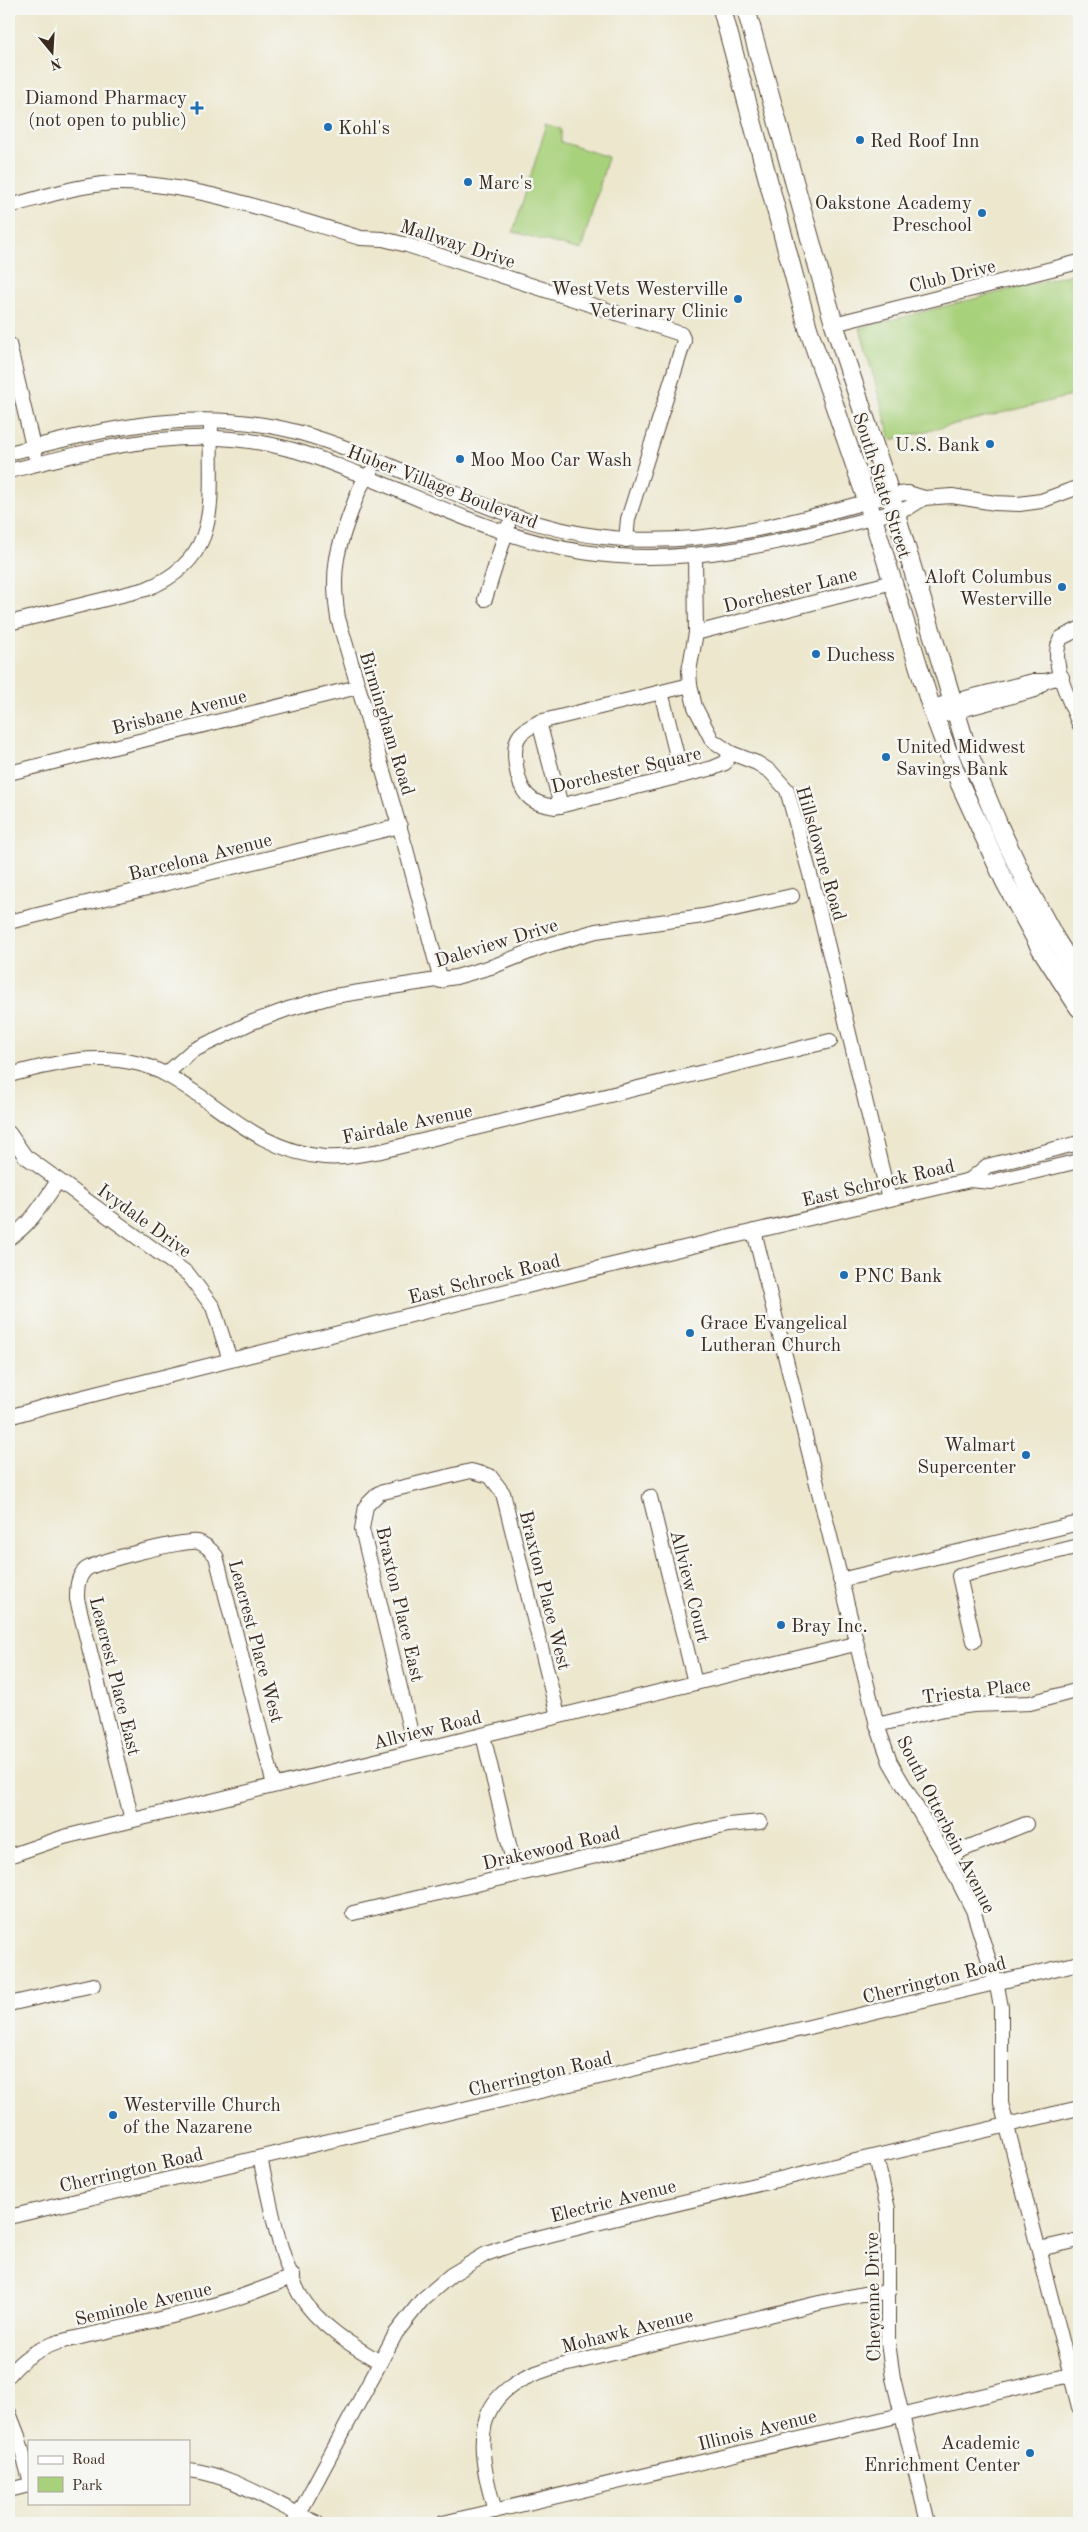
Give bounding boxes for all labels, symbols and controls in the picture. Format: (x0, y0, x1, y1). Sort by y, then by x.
north arrow (28, 28, 78, 78)
text: N (48, 55, 63, 72)
place label: Diamond Pharmacy (not open to public) (24, 90, 187, 131)
marker: Diamond Pharmacy (not open to public) (191, 102, 203, 114)
place label: Kohl's (338, 120, 390, 139)
marker: Kohl's (322, 121, 334, 133)
place label: Red Roof Inn (870, 133, 980, 152)
marker: Red Roof Inn (854, 134, 866, 146)
place label: Marc's (478, 175, 532, 194)
marker: Marc's (462, 176, 474, 188)
place label: Oakstone Academy Preschool (815, 195, 972, 236)
marker: Oakstone Academy Preschool (976, 207, 988, 219)
street label: Mallway Drive (397, 218, 517, 273)
street label: Club Drive (907, 257, 998, 297)
place label: WestVets Westerville Veterinary Clinic (551, 281, 728, 322)
marker: WestVets Westerville Veterinary Clinic (732, 293, 744, 305)
street label: South State Street (848, 410, 913, 561)
place label: U.S. Bank (895, 437, 980, 456)
marker: U.S. Bank (984, 438, 996, 450)
street label: Huber Village Boulevard (344, 443, 540, 534)
place label: Moo Moo Car Wash (470, 452, 632, 471)
marker: Moo Moo Car Wash (454, 453, 466, 465)
street label: Dorchester Lane (722, 566, 859, 617)
place label: Aloft Columbus Westerville (924, 569, 1052, 610)
marker: Aloft Columbus Westerville (1056, 581, 1068, 593)
place label: Duchess (826, 647, 895, 666)
marker: Duchess (810, 648, 822, 660)
street label: Birmingham Road (355, 650, 417, 798)
street label: Brisbane Avenue (110, 688, 249, 739)
place label: United Midwest Savings Bank (896, 739, 1025, 780)
street label: Dorchester Square (550, 745, 703, 798)
marker: United Midwest Savings Bank (880, 751, 892, 763)
street label: Hillsdowne Road (791, 784, 848, 923)
street label: Barcelona Avenue (127, 831, 274, 885)
street label: Daleview Drive (433, 917, 561, 972)
street label: Fairdale Avenue (341, 1102, 474, 1149)
street label: East Schrock Road (800, 1158, 957, 1211)
street label: Ivydale Drive (93, 1182, 194, 1262)
street label: East Schrock Road (407, 1252, 563, 1309)
place label: PNC Bank (854, 1268, 942, 1287)
marker: PNC Bank (838, 1269, 850, 1281)
place label: Grace Evangelical Lutheran Church (700, 1315, 847, 1356)
marker: Grace Evangelical Lutheran Church (684, 1327, 696, 1339)
place label: Walmart Supercenter (917, 1437, 1016, 1478)
marker: Walmart Supercenter (1020, 1449, 1032, 1461)
street label: Braxton Place West (515, 1509, 573, 1672)
street label: Braxton Place East (371, 1525, 426, 1684)
street label: Allview Court (665, 1528, 712, 1645)
street label: Leacrest Place West (224, 1558, 285, 1725)
street label: Leacrest Place East (85, 1595, 143, 1758)
place label: Bray Inc. (791, 1618, 868, 1637)
marker: Bray Inc. (775, 1619, 787, 1631)
street label: Triesta Place (921, 1676, 1032, 1709)
street label: Allview Road (371, 1709, 484, 1754)
street label: South Otterbein Avenue (892, 1733, 998, 1917)
street label: Drakewood Road (481, 1824, 622, 1875)
street label: Cherrington Road (861, 1954, 1008, 2008)
street label: Cherrington Road (467, 2050, 614, 2101)
place label: Westerville Church of the Nazarene (123, 2097, 281, 2138)
marker: Westerville Church of the Nazarene (107, 2109, 119, 2121)
street label: Cherrington Road (58, 2146, 205, 2197)
street label: Electric Avenue (549, 2178, 678, 2227)
street label: Cheyenne Drive (864, 2232, 885, 2362)
street label: Seminole Avenue (73, 2280, 214, 2330)
street label: Mohawk Avenue (560, 2307, 695, 2358)
street label: Illinois Avenue (696, 2407, 819, 2455)
place label: Academic Enrichment Center (864, 2435, 1020, 2476)
legend (28, 2440, 190, 2504)
marker: Academic Enrichment Center (1024, 2447, 1036, 2459)
text: Road (72, 2453, 106, 2468)
text: Park (72, 2479, 103, 2494)

